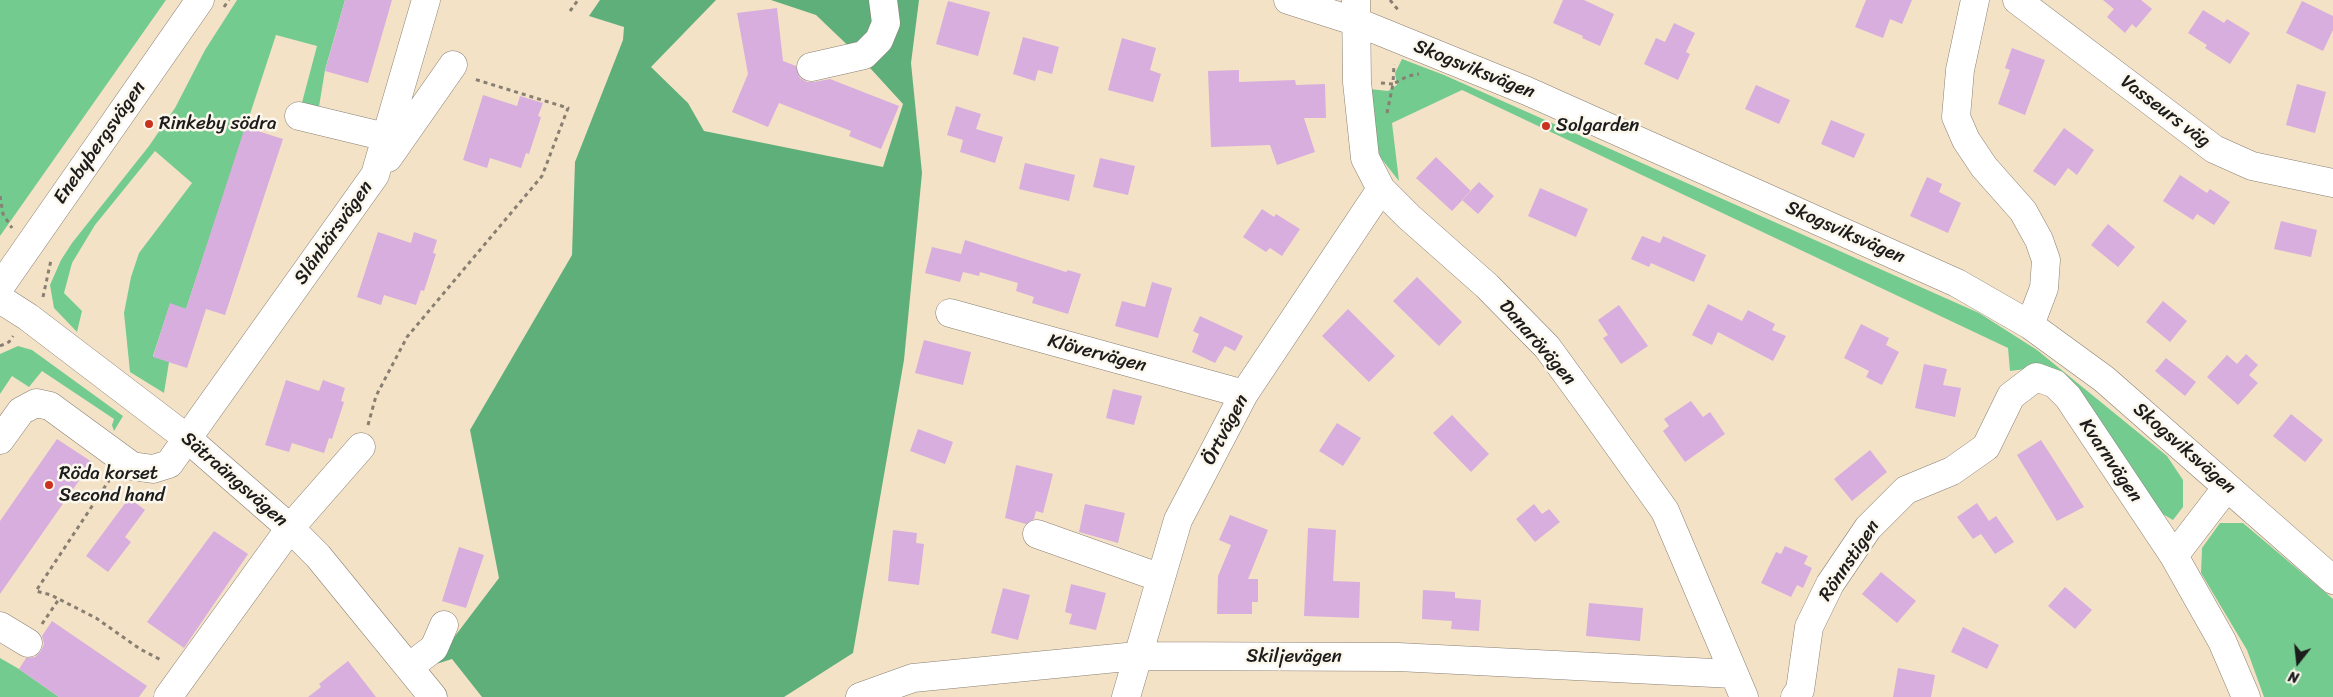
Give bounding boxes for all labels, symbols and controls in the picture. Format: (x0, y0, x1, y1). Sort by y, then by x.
street label: Skogsviksvägen (1410, 35, 1538, 105)
street label: Vasseurs väg (2116, 71, 2214, 153)
street label: Enebybergsvägen (49, 77, 151, 209)
place label: Rinkeby södra (159, 113, 277, 135)
place label: Solgarden (1556, 115, 1639, 137)
marker: Rinkeby södra (143, 118, 155, 130)
marker: Solgarden (1540, 120, 1552, 132)
street label: Slånbärsvägen (290, 177, 378, 289)
street label: Skogsviksvägen (1782, 196, 1908, 270)
street label: Danarövägen (1494, 296, 1580, 390)
street label: Klövervägen (1045, 330, 1149, 378)
street label: Örtvägen (1198, 391, 1254, 469)
street label: Skogsviksvägen (2128, 398, 2240, 500)
street label: Kvarnvägen (2074, 415, 2146, 507)
street label: Sätraängsvägen (176, 428, 292, 532)
place label: Röda korset Second hand (59, 463, 165, 507)
marker: Röda korset Second hand (43, 479, 55, 491)
street label: Rönnstigen (1815, 516, 1885, 606)
north arrow (2273, 637, 2323, 687)
street label: Skiljevägen (1246, 646, 1342, 668)
text: N (2286, 664, 2302, 690)

